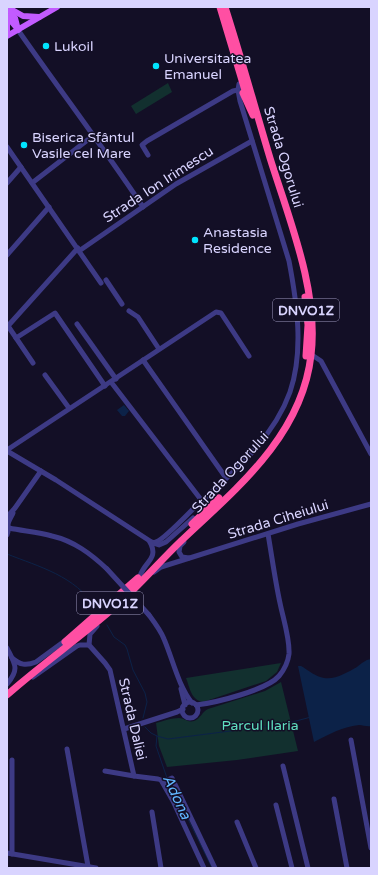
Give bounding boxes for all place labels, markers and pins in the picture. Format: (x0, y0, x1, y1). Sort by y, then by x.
place label: Lukoil (54, 38, 94, 55)
marker: Lukoil (41, 41, 51, 51)
place label: Universitatea Emanuel (164, 50, 251, 83)
marker: Universitatea Emanuel (151, 61, 161, 71)
place label: Biserica Sfântul Vasile cel Mare (32, 129, 135, 162)
marker: Biserica Sfântul Vasile cel Mare (19, 140, 29, 150)
place label: Anastasia Residence (203, 224, 272, 257)
marker: Anastasia Residence (190, 235, 200, 245)

